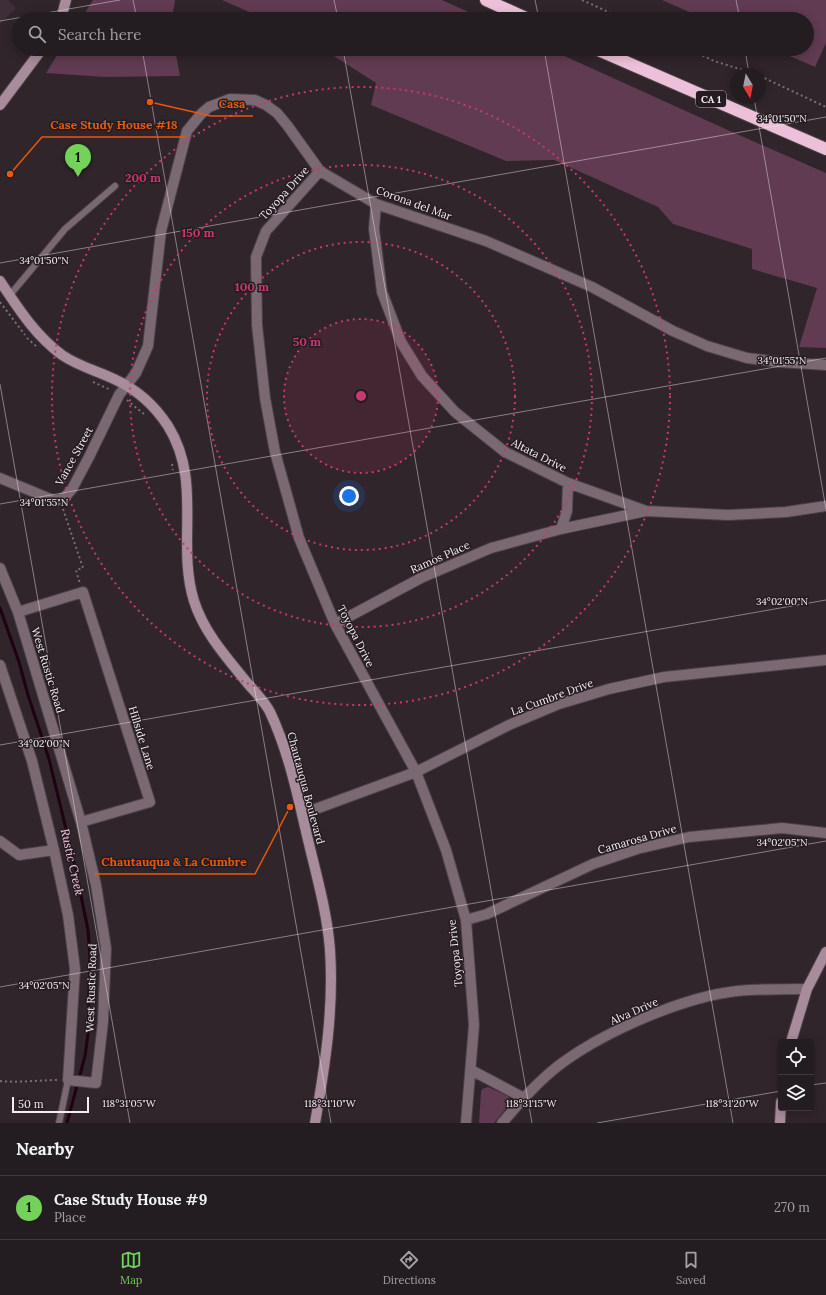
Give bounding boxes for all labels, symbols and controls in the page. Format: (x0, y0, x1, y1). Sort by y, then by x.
search box (12, 12, 814, 56)
icon: search (26, 23, 48, 45)
text: Search here (58, 25, 141, 44)
north arrow (730, 68, 766, 104)
road number: CA 1 (696, 91, 726, 107)
callout: Casa (211, 92, 253, 116)
text: Casa (219, 96, 246, 111)
text: 34°01'50"N (757, 112, 807, 125)
callout: Case Study House #18 (42, 113, 185, 137)
text: Case Study House #18 (50, 117, 178, 132)
pin: 1 (65, 144, 91, 177)
street label: Toyopa Drive (256, 163, 312, 223)
text: 200 m (125, 170, 161, 185)
street label: Corona del Mar (374, 183, 454, 223)
text: 150 m (181, 225, 215, 240)
text: 34°01'50"N (19, 254, 69, 267)
text: 100 m (235, 279, 269, 294)
text: 50 m (293, 334, 321, 349)
text: 34°01'55"N (758, 354, 807, 367)
centre of rings (354, 389, 368, 403)
street label: Vance Street (52, 423, 96, 489)
street label: Altata Drive (508, 435, 569, 475)
your location (339, 486, 359, 506)
text: 34°01'55"N (20, 496, 69, 509)
street label: Ramos Place (408, 538, 472, 576)
text: 34°02'00"N (756, 595, 808, 608)
street label: Toyopa Drive (334, 603, 378, 669)
street label: West Rustic Road (28, 625, 68, 715)
street label: La Cumbre Drive (509, 676, 595, 718)
street label: Hillside Lane (126, 704, 158, 772)
street label: Chautauqua Boulevard (284, 730, 328, 846)
text: 34°02'00"N (18, 737, 70, 750)
street label: Camarosa Drive (596, 821, 678, 857)
water label: Rustic Creek (58, 827, 87, 897)
text: 34°02'05"N (756, 836, 808, 849)
callout: Chautauqua & La Cumbre (94, 850, 255, 874)
text: Chautauqua & La Cumbre (101, 854, 247, 869)
street label: Toyopa Drive (445, 919, 465, 987)
street label: West Rustic Road (82, 943, 100, 1033)
text: 34°02'05"N (18, 979, 70, 992)
street label: Alva Drive (607, 994, 660, 1028)
map controls (778, 1039, 814, 1111)
button: locate (778, 1039, 814, 1075)
button: layers (778, 1075, 814, 1111)
scale bar (12, 1095, 89, 1114)
text: 50 m (18, 1097, 44, 1111)
text: 118°31'05"W (102, 1097, 157, 1110)
text: 118°31'10"W (304, 1097, 357, 1110)
text: 118°31'15"W (506, 1097, 557, 1110)
text: 118°31'20"W (705, 1097, 760, 1110)
text: Nearby (16, 1138, 74, 1160)
text: Case Study House #9 (54, 1190, 207, 1209)
text: 1 (26, 1199, 32, 1216)
text: 270 m (774, 1199, 810, 1216)
text: Place (54, 1209, 86, 1226)
tab: Map (120, 1249, 142, 1287)
tab: Directions (383, 1249, 436, 1287)
tab: Saved (676, 1249, 706, 1287)

